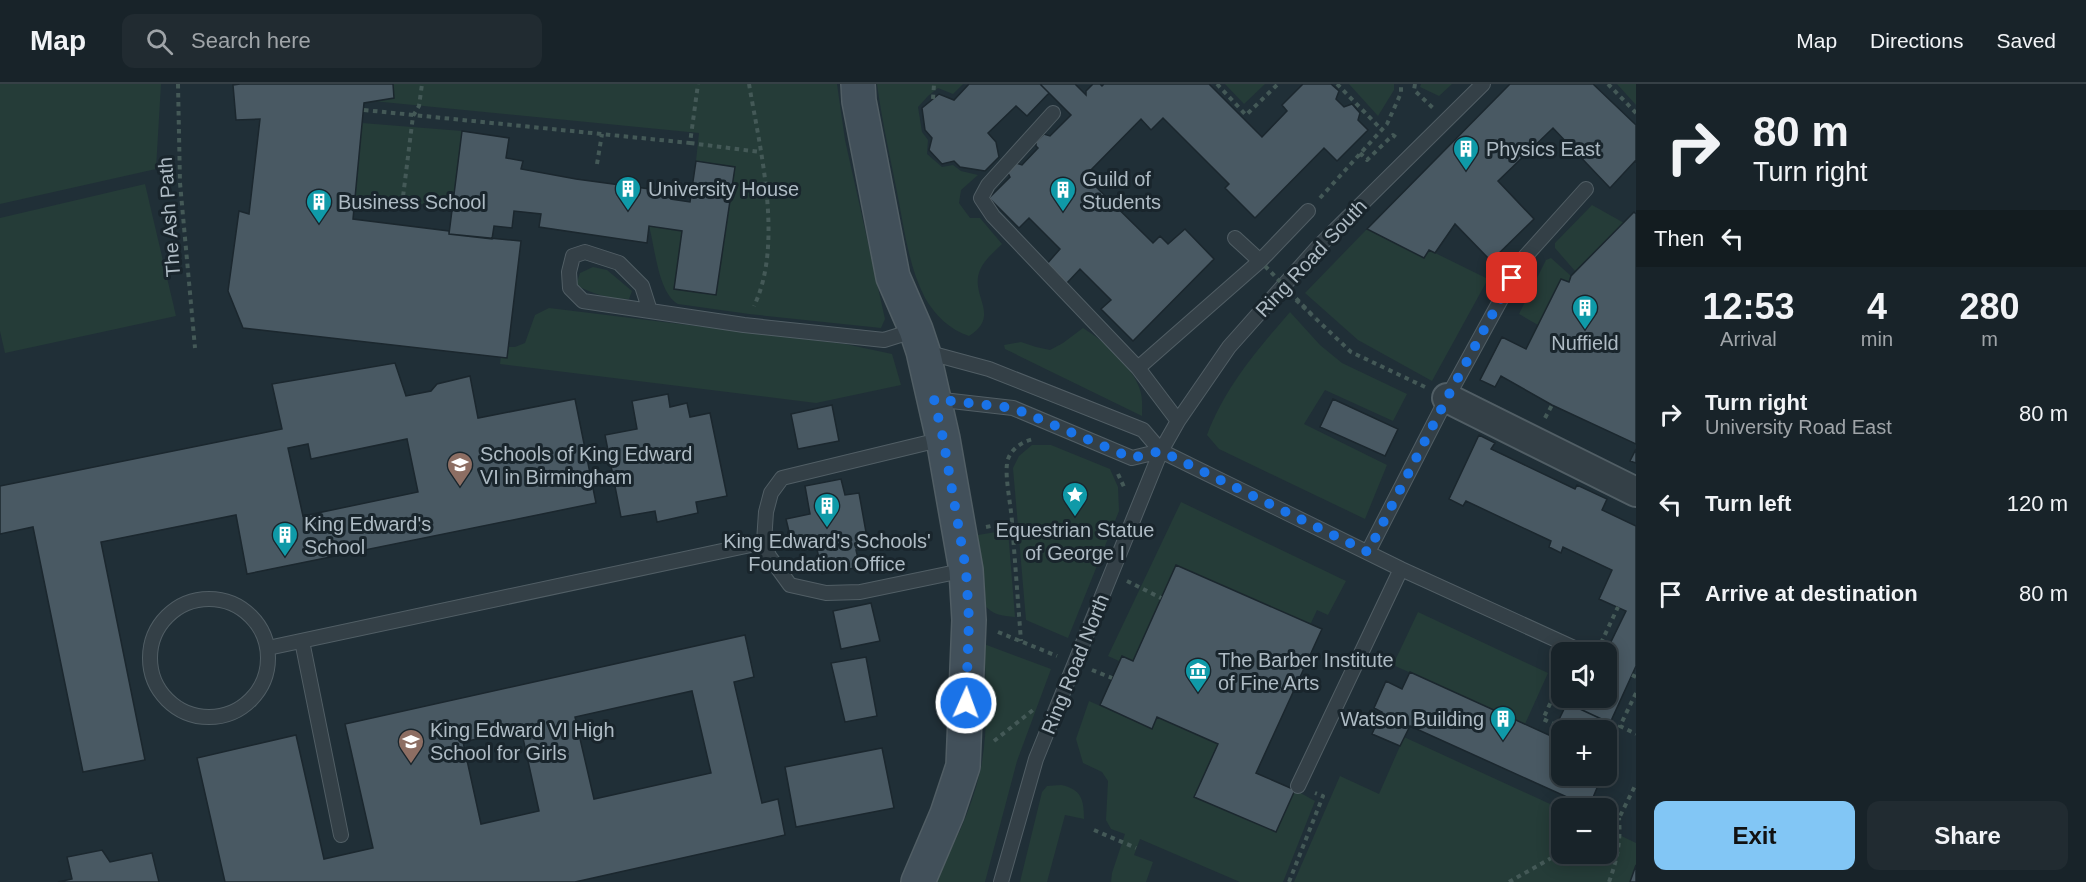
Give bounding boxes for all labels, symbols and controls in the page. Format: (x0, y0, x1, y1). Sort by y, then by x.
search box (122, 14, 542, 68)
text: Map (30, 25, 86, 56)
icon: search (143, 25, 176, 58)
text: Search here (191, 28, 311, 53)
text: Map (1796, 29, 1837, 52)
text: Directions (1870, 29, 1963, 52)
text: Saved (1996, 29, 2056, 52)
icon: right (1654, 108, 1732, 186)
text: 80 m (1753, 108, 1849, 155)
building icon: Physics East (1451, 134, 1481, 172)
place label: Physics East (1486, 138, 1601, 160)
street label: The Ash Path (154, 156, 184, 278)
text: Turn right (1753, 157, 1868, 187)
place label: Guild of Students (1082, 168, 1161, 213)
building icon: University House (613, 174, 643, 212)
building icon: Guild of Students (1048, 175, 1078, 213)
place label: University House (648, 178, 799, 200)
building icon: Business School (304, 187, 334, 225)
place label: Business School (338, 191, 486, 213)
street label: Ring Road South (1251, 195, 1371, 321)
icon: left (1716, 222, 1749, 255)
text: Then (1654, 226, 1704, 251)
pin (1486, 252, 1537, 303)
icon: arrive (1495, 261, 1528, 294)
text: 12:53 (1702, 286, 1794, 327)
text: 4 (1867, 286, 1887, 327)
text: 280 (1959, 286, 2020, 327)
building icon: Nuffield (1570, 293, 1600, 331)
text: Arrival (1720, 328, 1777, 350)
text: min (1861, 328, 1893, 350)
text: m (1981, 328, 1998, 350)
place label: Nuffield (1551, 332, 1619, 354)
text: Turn right (1705, 390, 1807, 415)
icon: right (1654, 398, 1687, 431)
text: 80 m (2019, 401, 2068, 426)
text: University Road East (1705, 416, 1892, 438)
place label: Schools of King Edward VI in Birmingham (480, 443, 692, 488)
school or university icon: Schools of King Edward VI in Birmingham (445, 450, 475, 488)
place icon: Equestrian Statue of George I (1060, 480, 1090, 518)
icon: left (1654, 488, 1687, 521)
building icon: King Edward's Schools' Foundation Office (812, 491, 842, 529)
text: Turn left (1705, 491, 1791, 516)
text: 120 m (2007, 491, 2068, 516)
place label: King Edward's School (304, 513, 431, 558)
place label: Equestrian Statue of George I (996, 519, 1155, 564)
building icon: King Edward's School (270, 520, 300, 558)
place label: King Edward's Schools' Foundation Office (723, 530, 931, 575)
icon: arrive (1654, 578, 1687, 611)
text: Arrive at destination (1705, 581, 1918, 606)
text: 80 m (2019, 581, 2068, 606)
street label: Ring Road North (1037, 591, 1113, 737)
map controls (1551, 642, 1617, 864)
button: sound (1551, 642, 1617, 708)
place label: The Barber Institute of Fine Arts (1218, 649, 1394, 694)
museum icon: The Barber Institute of Fine Arts (1183, 656, 1213, 694)
position arrow (934, 671, 998, 735)
building icon: Watson Building (1488, 704, 1518, 742)
place label: Watson Building (1340, 708, 1484, 730)
place label: King Edward VI High School for Girls (430, 719, 615, 764)
button: + (1551, 720, 1617, 786)
school or university icon: King Edward VI High School for Girls (396, 727, 426, 765)
button: − (1551, 798, 1617, 864)
button: Exit (1654, 801, 1855, 870)
button: Share (1867, 801, 2068, 870)

